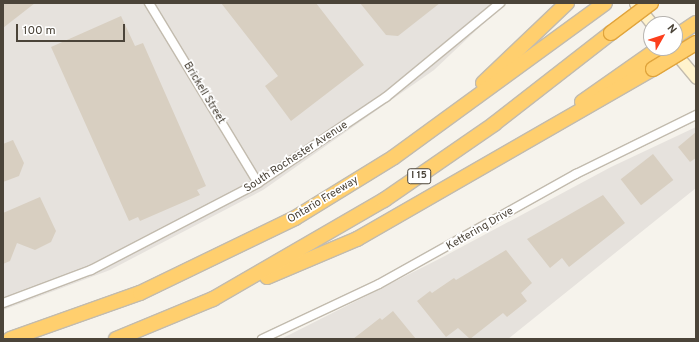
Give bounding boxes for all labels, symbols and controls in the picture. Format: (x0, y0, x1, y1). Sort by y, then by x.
scale bar (18, 16, 127, 42)
north arrow (643, 16, 683, 56)
text: N (664, 22, 679, 37)
text: 100 m (23, 23, 56, 39)
street label: Brickell Street (180, 60, 228, 126)
street label: South Rochester Avenue (242, 118, 350, 196)
road number: I 15 (407, 168, 431, 184)
street label: Ontario Freeway (285, 174, 361, 226)
street label: Kettering Drive (444, 205, 516, 253)

